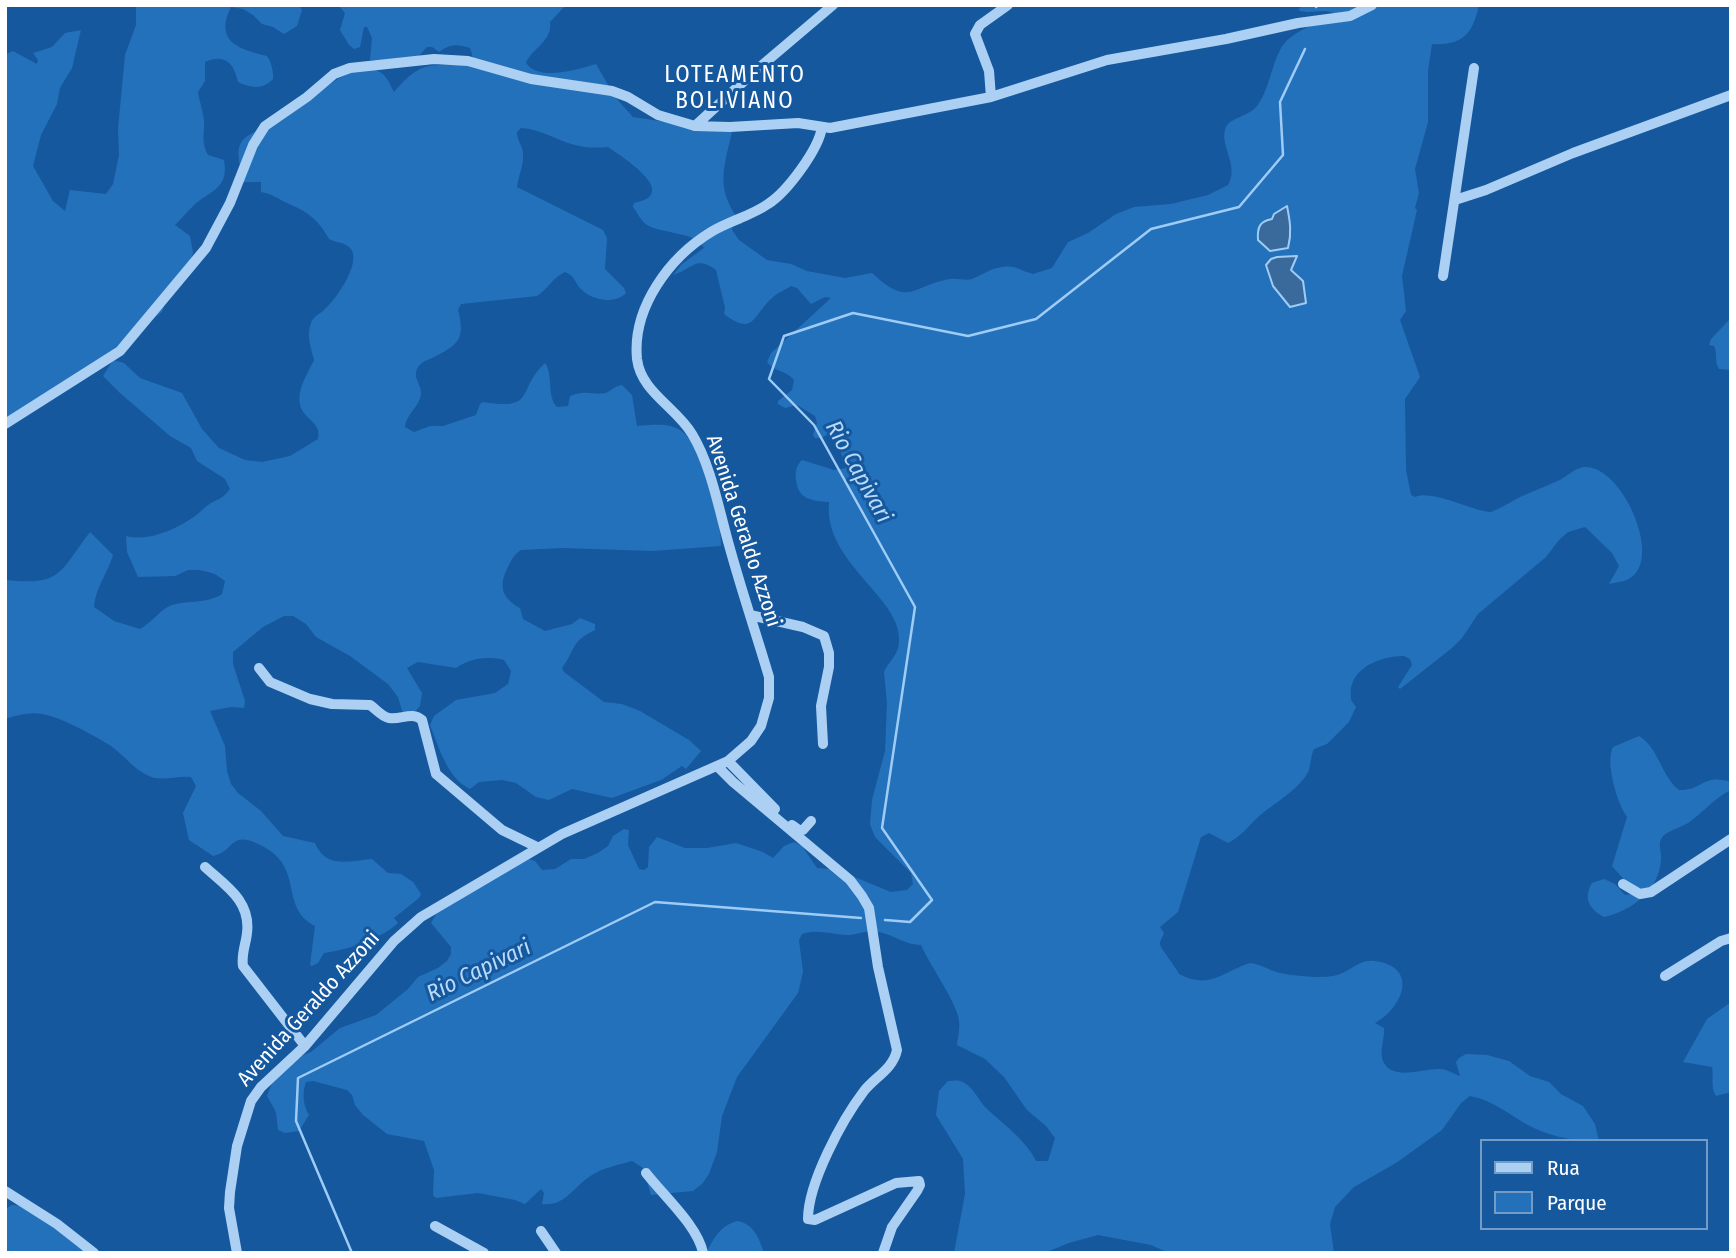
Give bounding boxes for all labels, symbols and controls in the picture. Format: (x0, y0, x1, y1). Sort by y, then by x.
district label: LOTEAMENTO BOLIVIANO (665, 62, 805, 116)
water label: Rio Capivari (819, 416, 897, 528)
street label: Avenida Geraldo Azzoni (700, 432, 786, 630)
street label: Avenida Geraldo Azzoni (233, 926, 385, 1092)
water label: Rio Capivari (422, 934, 536, 1008)
legend (1480, 1139, 1708, 1230)
text: Rua (1547, 1155, 1580, 1181)
text: Parque (1547, 1190, 1607, 1216)

